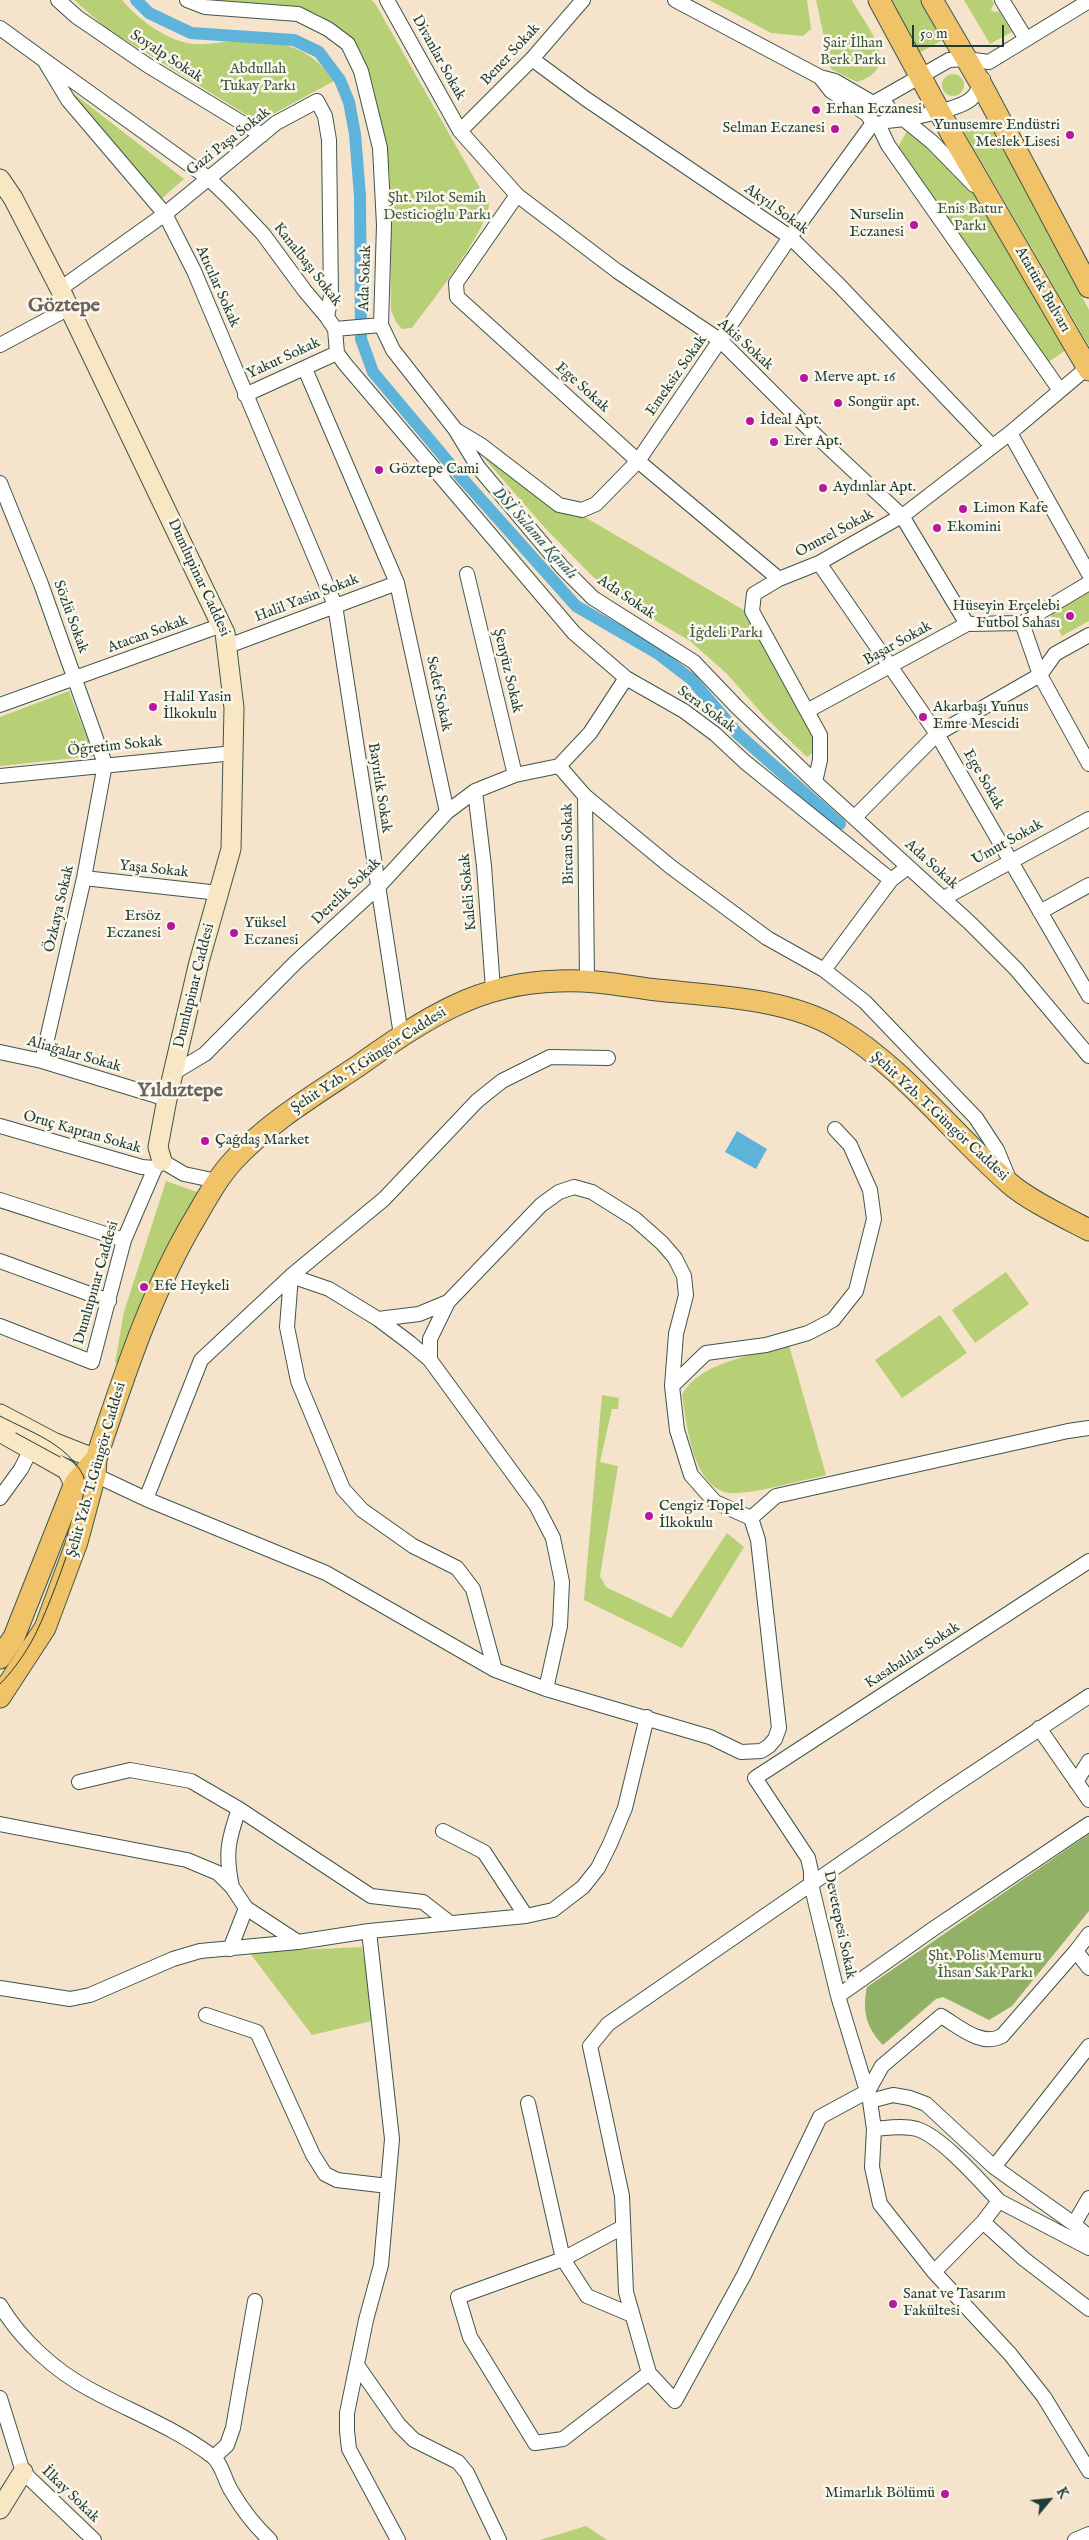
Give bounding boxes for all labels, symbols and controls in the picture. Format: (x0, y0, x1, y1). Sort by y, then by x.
street label: Divanlar Sokak (407, 12, 469, 104)
scale bar (914, 15, 1006, 47)
street label: Bener Sokak (478, 20, 544, 90)
text: 50 m (920, 24, 948, 43)
street label: Soyalp Sokak (126, 27, 206, 87)
park label: Şair İlhan Berk Parkı (820, 35, 886, 70)
park label: Abdullah Tukay Parkı (221, 61, 295, 96)
place label: Erhan Eczanesi (826, 101, 922, 119)
street label: Gazi Paşa Sokak (184, 104, 274, 180)
marker: Erhan Eczanesi (810, 104, 822, 116)
place label: Yunusemre Endüstri Meslek Lisesi (933, 117, 1060, 152)
place label: Selman Eczanesi (723, 120, 825, 138)
marker: Selman Eczanesi (829, 123, 841, 135)
marker: Yunusemre Endüstri Meslek Lisesi (1064, 129, 1076, 141)
street label: Akyıl Sokak (740, 181, 812, 239)
park label: Şht. Pilot Semih Desticioğlu Parkı (383, 190, 491, 225)
park label: Enis Batur Parkı (937, 201, 1003, 236)
place label: Nurselin Eczanesi (850, 207, 904, 242)
marker: Nurselin Eczanesi (908, 219, 920, 231)
street label: Kanalbaşı Sokak (269, 220, 345, 310)
street label: Atıcılar Sokak (191, 243, 243, 331)
street label: Atatürk Bulvarı (1010, 244, 1074, 336)
street label: Ada Sokak (356, 245, 376, 311)
district label: Göztepe (28, 295, 100, 319)
street label: Akis Sokak (713, 315, 777, 375)
street label: Emeksiz Sokak (642, 332, 712, 420)
street label: Yakut Sokak (245, 334, 323, 384)
street label: Ege Sokak (551, 359, 613, 417)
place label: Merve apt. 16 (814, 369, 895, 387)
marker: Merve apt. 16 (798, 372, 810, 384)
place label: Songür apt. (848, 394, 919, 412)
marker: Songür apt. (832, 397, 844, 409)
place label: İdeal Apt. (760, 412, 822, 430)
marker: İdeal Apt. (744, 415, 756, 427)
place label: Erer Apt. (784, 433, 842, 451)
marker: Erer Apt. (768, 436, 780, 448)
place label: Göztepe Cami (389, 461, 479, 479)
marker: Göztepe Cami (373, 464, 385, 476)
place label: Aydınlar Apt. (833, 479, 916, 497)
marker: Aydınlar Apt. (817, 482, 829, 494)
water label: DSİ Sulama Kanalı (487, 484, 581, 584)
place label: Limon Kafe (973, 500, 1048, 518)
marker: Limon Kafe (957, 503, 969, 515)
street label: Onurel Sokak (793, 506, 877, 562)
street label: Dumlupinar Caddesi (163, 516, 233, 640)
place label: Ekomini (947, 519, 1001, 537)
marker: Ekomini (931, 522, 943, 534)
street label: Halil Yasin Sokak (252, 571, 362, 627)
street label: Ada Sokak (594, 572, 658, 624)
street label: Sözlü Sokak (49, 578, 91, 656)
place label: Hüseyin Erçelebi Futbol Sahası (953, 598, 1060, 633)
marker: Hüseyin Erçelebi Futbol Sahası (1064, 610, 1076, 622)
street label: Atacan Sokak (105, 612, 191, 658)
street label: Başar Sokak (861, 618, 935, 670)
park label: İğdeli Parkı (689, 625, 763, 643)
street label: Şenyüz Sokak (489, 627, 525, 715)
street label: Sedef Sokak (421, 655, 455, 733)
street label: Sera Sokak (673, 683, 739, 737)
place label: Halil Yasin İlkokulu (163, 689, 231, 724)
place label: Akarbaşı Yunus Emre Mescidi (933, 699, 1028, 734)
marker: Halil Yasin İlkokulu (147, 701, 159, 713)
marker: Akarbaşı Yunus Emre Mescidi (917, 711, 929, 723)
street label: Öğretim Sokak (67, 733, 163, 761)
street label: Bayırlık Sokak (363, 742, 395, 834)
street label: Ege Sokak (958, 747, 1008, 813)
street label: Bircan Sokak (559, 803, 579, 885)
street label: Umut Sokak (969, 816, 1047, 870)
street label: Ada Sokak (900, 836, 962, 894)
street label: Kaleli Sokak (457, 852, 481, 932)
street label: Derelik Sokak (309, 855, 385, 929)
street label: Yaşa Sokak (118, 857, 190, 883)
street label: Özkaya Sokak (41, 864, 79, 954)
place label: Ersöz Eczanesi (107, 908, 161, 943)
place label: Yüksel Eczanesi (244, 915, 298, 950)
marker: Ersöz Eczanesi (165, 920, 177, 932)
street label: Dumlupinar Caddesi (171, 922, 219, 1050)
marker: Yüksel Eczanesi (228, 927, 240, 939)
street label: Şehit Yzb. T.Güngör Caddesi (288, 1004, 450, 1118)
street label: Aliağalar Sokak (25, 1033, 123, 1077)
street label: Şehit Yzb. T.Güngör Caddesi (866, 1049, 1012, 1185)
district label: Yıldıztepe (137, 1080, 223, 1104)
street label: Oruç Kaptan Sokak (21, 1108, 143, 1158)
place label: Çağdaş Market (215, 1132, 309, 1150)
marker: Çağdaş Market (199, 1135, 211, 1147)
street label: Dumlupınar Caddesi (71, 1219, 123, 1347)
place label: Efe Heykeli (154, 1278, 230, 1296)
marker: Efe Heykeli (138, 1281, 150, 1293)
street label: Şehit Yzb. T.Güngör Caddesi (63, 1380, 131, 1560)
place label: Cengiz Topel İlkokulu (659, 1498, 744, 1533)
marker: Cengiz Topel İlkokulu (643, 1510, 655, 1522)
street label: Kasabalılar Sokak (862, 1619, 964, 1693)
street label: Devetepesi Sokak (819, 1869, 859, 1981)
park label: Şht. Polis Memuru İhsan Sak Parkı (928, 1948, 1042, 1983)
place label: Sanat ve Tasarım Fakültesi (903, 2286, 1006, 2321)
marker: Sanat ve Tasarım Fakültesi (887, 2298, 899, 2310)
street label: İlkay Sokak (37, 2463, 103, 2527)
north arrow (1024, 2475, 1074, 2525)
text: K (1052, 2484, 1073, 2502)
place label: Mimarlık Bölümü (825, 2485, 935, 2503)
marker: Mimarlık Bölümü (939, 2488, 951, 2500)

